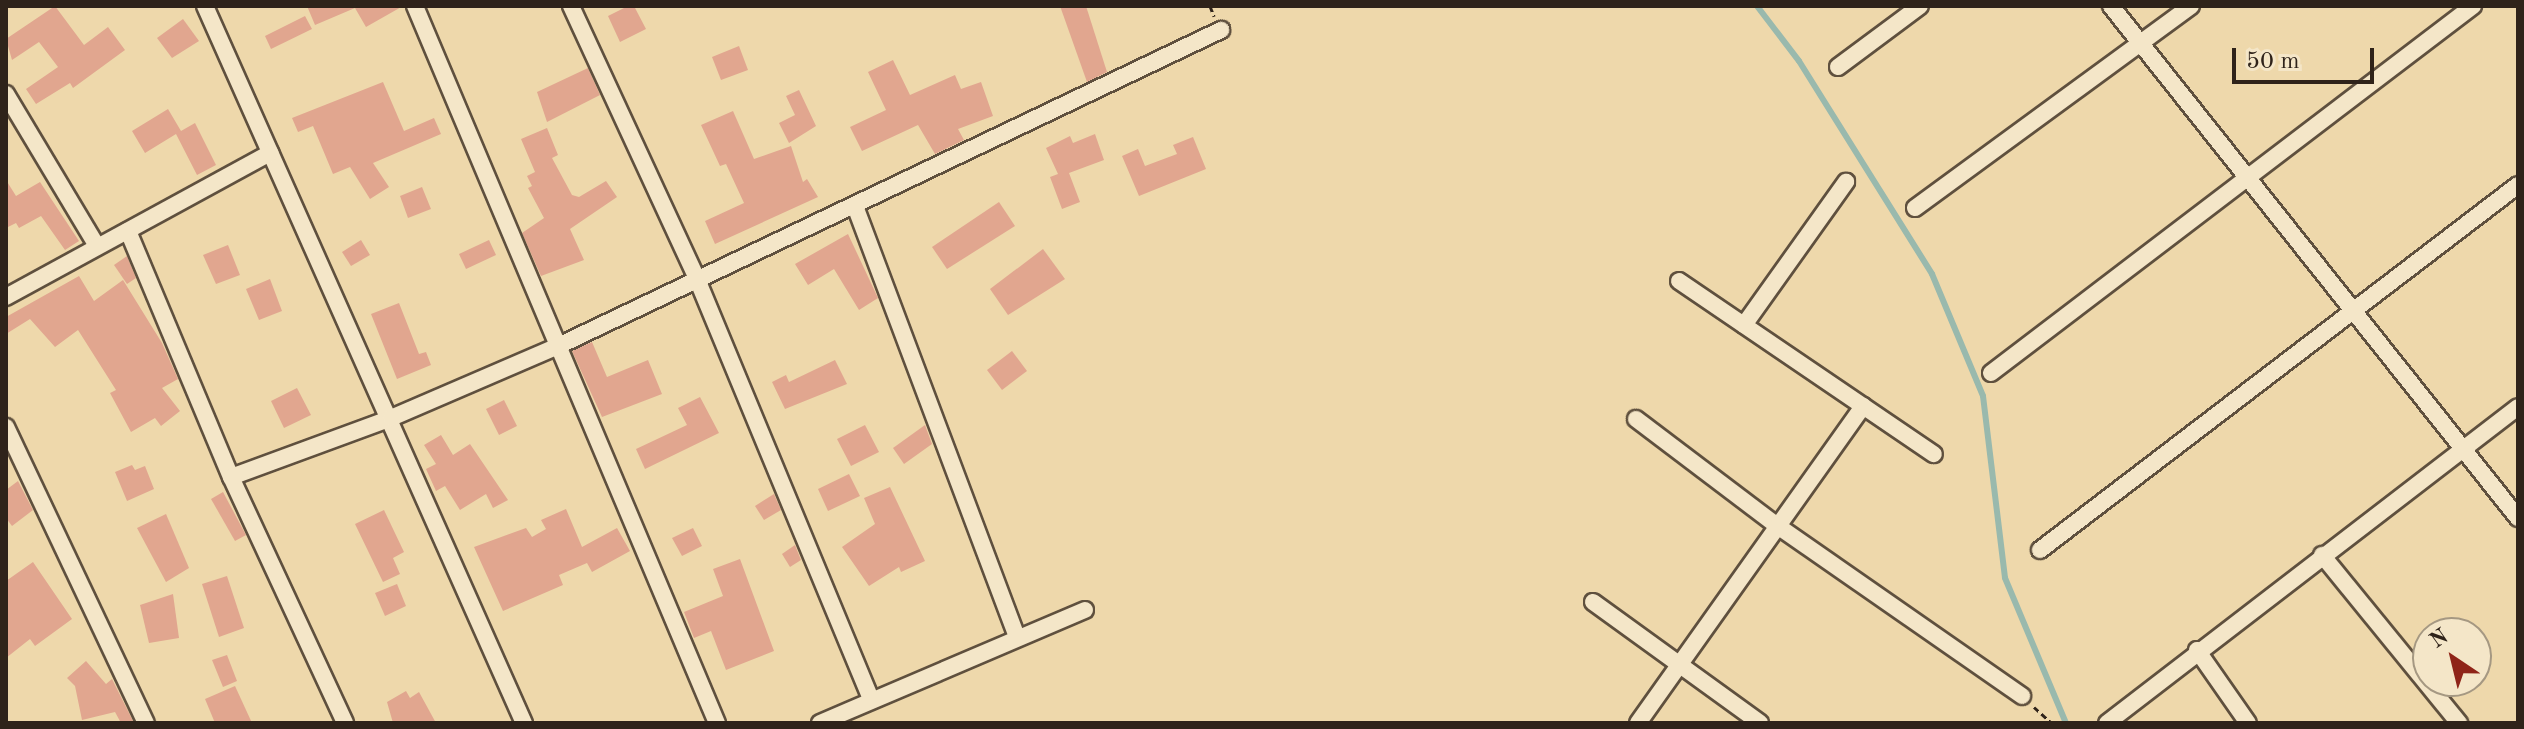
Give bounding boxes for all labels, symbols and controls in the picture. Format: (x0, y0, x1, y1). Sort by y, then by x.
scale bar (2236, 32, 2378, 82)
text: 50 m (2246, 50, 2300, 74)
north arrow (2412, 617, 2492, 697)
text: N (2426, 625, 2453, 653)

